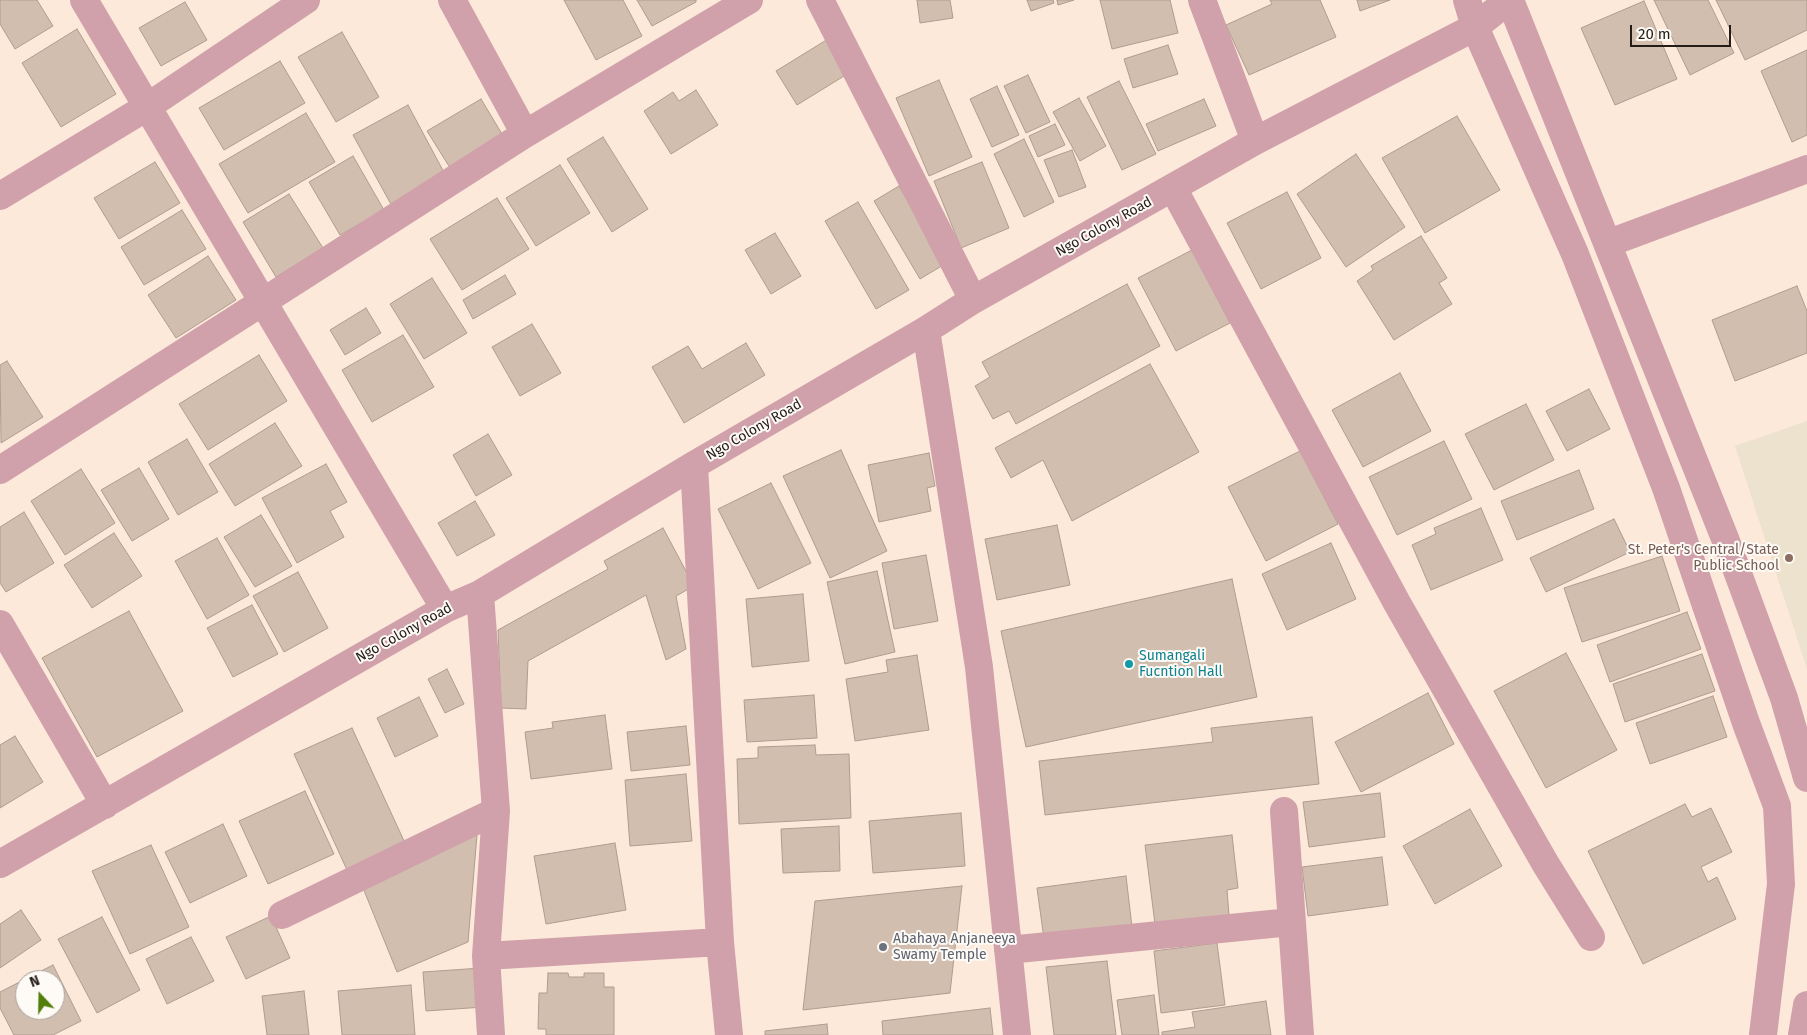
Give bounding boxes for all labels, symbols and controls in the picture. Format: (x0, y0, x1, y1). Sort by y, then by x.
scale bar (1632, 15, 1733, 47)
text: 20 m (1638, 25, 1671, 43)
street label: Ngo Colony Road (1053, 194, 1155, 260)
street label: Ngo Colony Road (703, 396, 805, 464)
place label: St. Peter's Central/State Public School (1628, 542, 1779, 574)
marker: St. Peter's Central/State Public School (1783, 552, 1795, 564)
street label: Ngo Colony Road (353, 600, 455, 666)
place label: Sumangali Fucntion Hall (1139, 648, 1223, 680)
marker: Sumangali Fucntion Hall (1123, 658, 1135, 670)
place label: Abahaya Anjaneeya Swamy Temple (893, 931, 1016, 964)
marker: Abahaya Anjaneeya Swamy Temple (877, 941, 889, 953)
north arrow (15, 970, 65, 1020)
text: N (27, 972, 42, 991)

